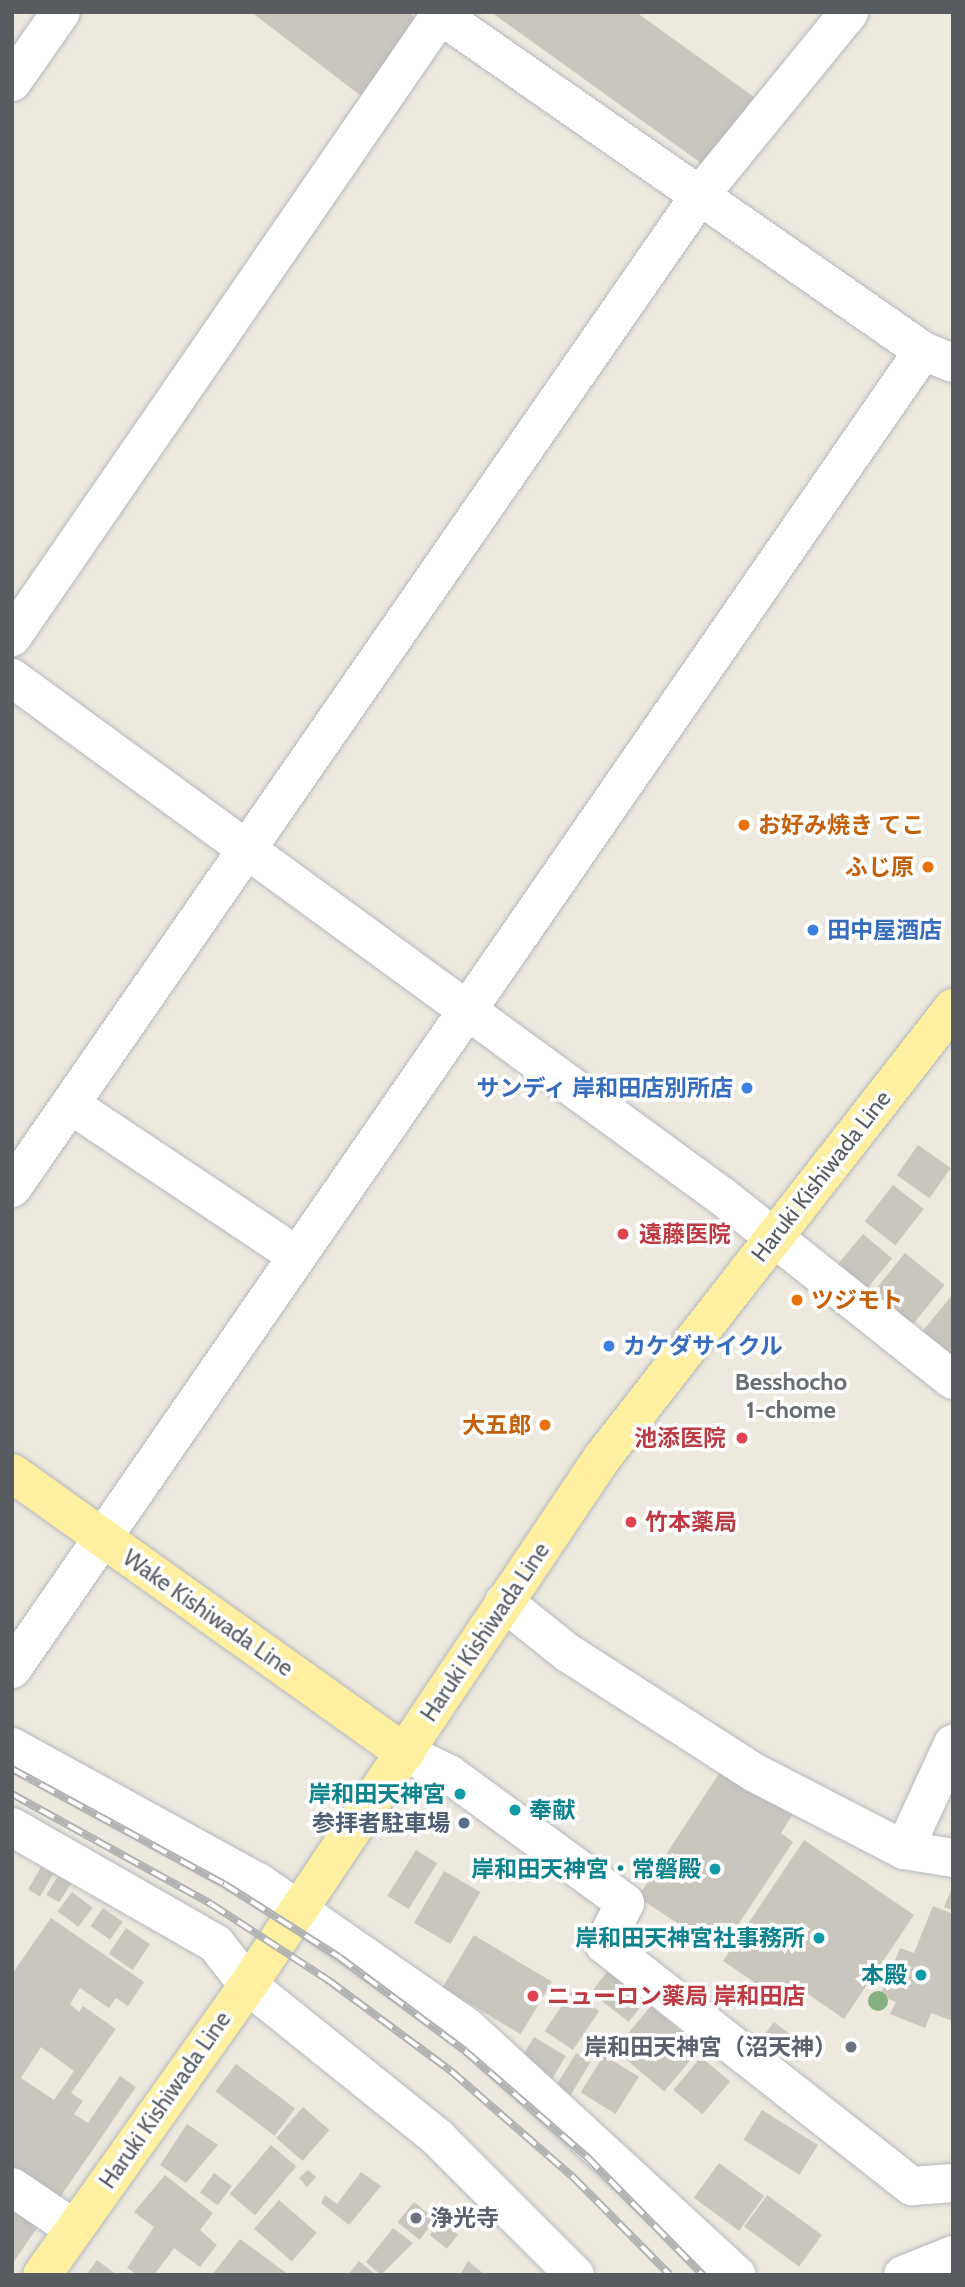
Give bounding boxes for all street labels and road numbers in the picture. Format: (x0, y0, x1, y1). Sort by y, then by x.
street label: Haruki Kishiwada Line (746, 1085, 896, 1267)
street label: Haruki Kishiwada Line (415, 1537, 555, 1727)
street label: Wake Kishiwada Line (118, 1544, 298, 1682)
street label: Haruki Kishiwada Line (94, 2006, 236, 2194)

